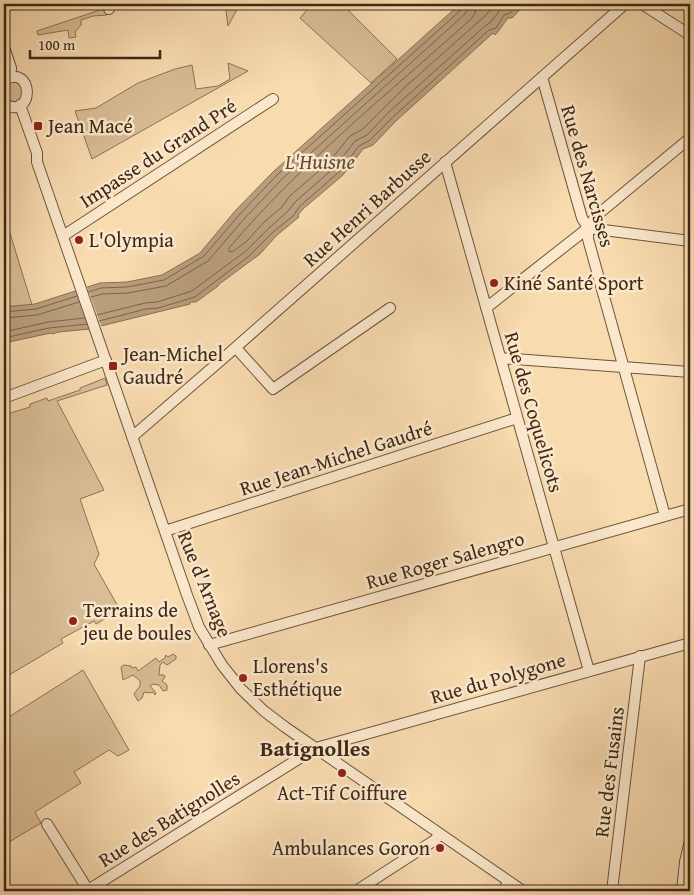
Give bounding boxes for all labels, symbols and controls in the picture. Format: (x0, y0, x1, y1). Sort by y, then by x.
scale bar (30, 28, 160, 60)
text: 100 m (38, 34, 76, 55)
street label: Impasse du Grand Pré (73, 91, 242, 214)
street label: Rue des Narcisses (554, 101, 623, 250)
place label: Jean Macé (45, 111, 133, 140)
marker: Jean Macé (32, 120, 44, 132)
street label: Rue Henri Barbusse (296, 142, 437, 273)
water label: L'Huisne (284, 146, 355, 177)
place label: L'Olympia (89, 225, 174, 254)
marker: L'Olympia (73, 234, 85, 246)
place label: Kiné Santé Sport (504, 268, 644, 297)
marker: Kiné Santé Sport (488, 277, 500, 289)
street label: Rue des Coquelicots (498, 328, 571, 496)
place label: Jean-Michel Gaudré (120, 339, 223, 391)
marker: Jean-Michel Gaudré (107, 360, 119, 372)
street label: Rue Jean-Michel Gaudré (236, 413, 436, 502)
street label: Rue Roger Salengro (362, 523, 527, 596)
street label: Rue d'Arnage (171, 526, 240, 641)
place label: Terrains de jeu de boules (80, 595, 192, 647)
marker: Terrains de jeu de boules (67, 615, 79, 627)
street label: Rue du Polygone (427, 644, 569, 711)
place label: Llorens's Esthétique (253, 651, 342, 703)
marker: Llorens's Esthétique (237, 672, 249, 684)
street label: Rue des Fusains (586, 705, 631, 839)
district label: Batignolles (260, 732, 370, 764)
street label: Rue des Batignolles (92, 763, 245, 874)
marker: Act-Tif Coiffure (336, 767, 348, 779)
place label: Act-Tif Coiffure (277, 778, 407, 807)
place label: Ambulances Goron (272, 833, 430, 862)
marker: Ambulances Goron (434, 842, 446, 854)

